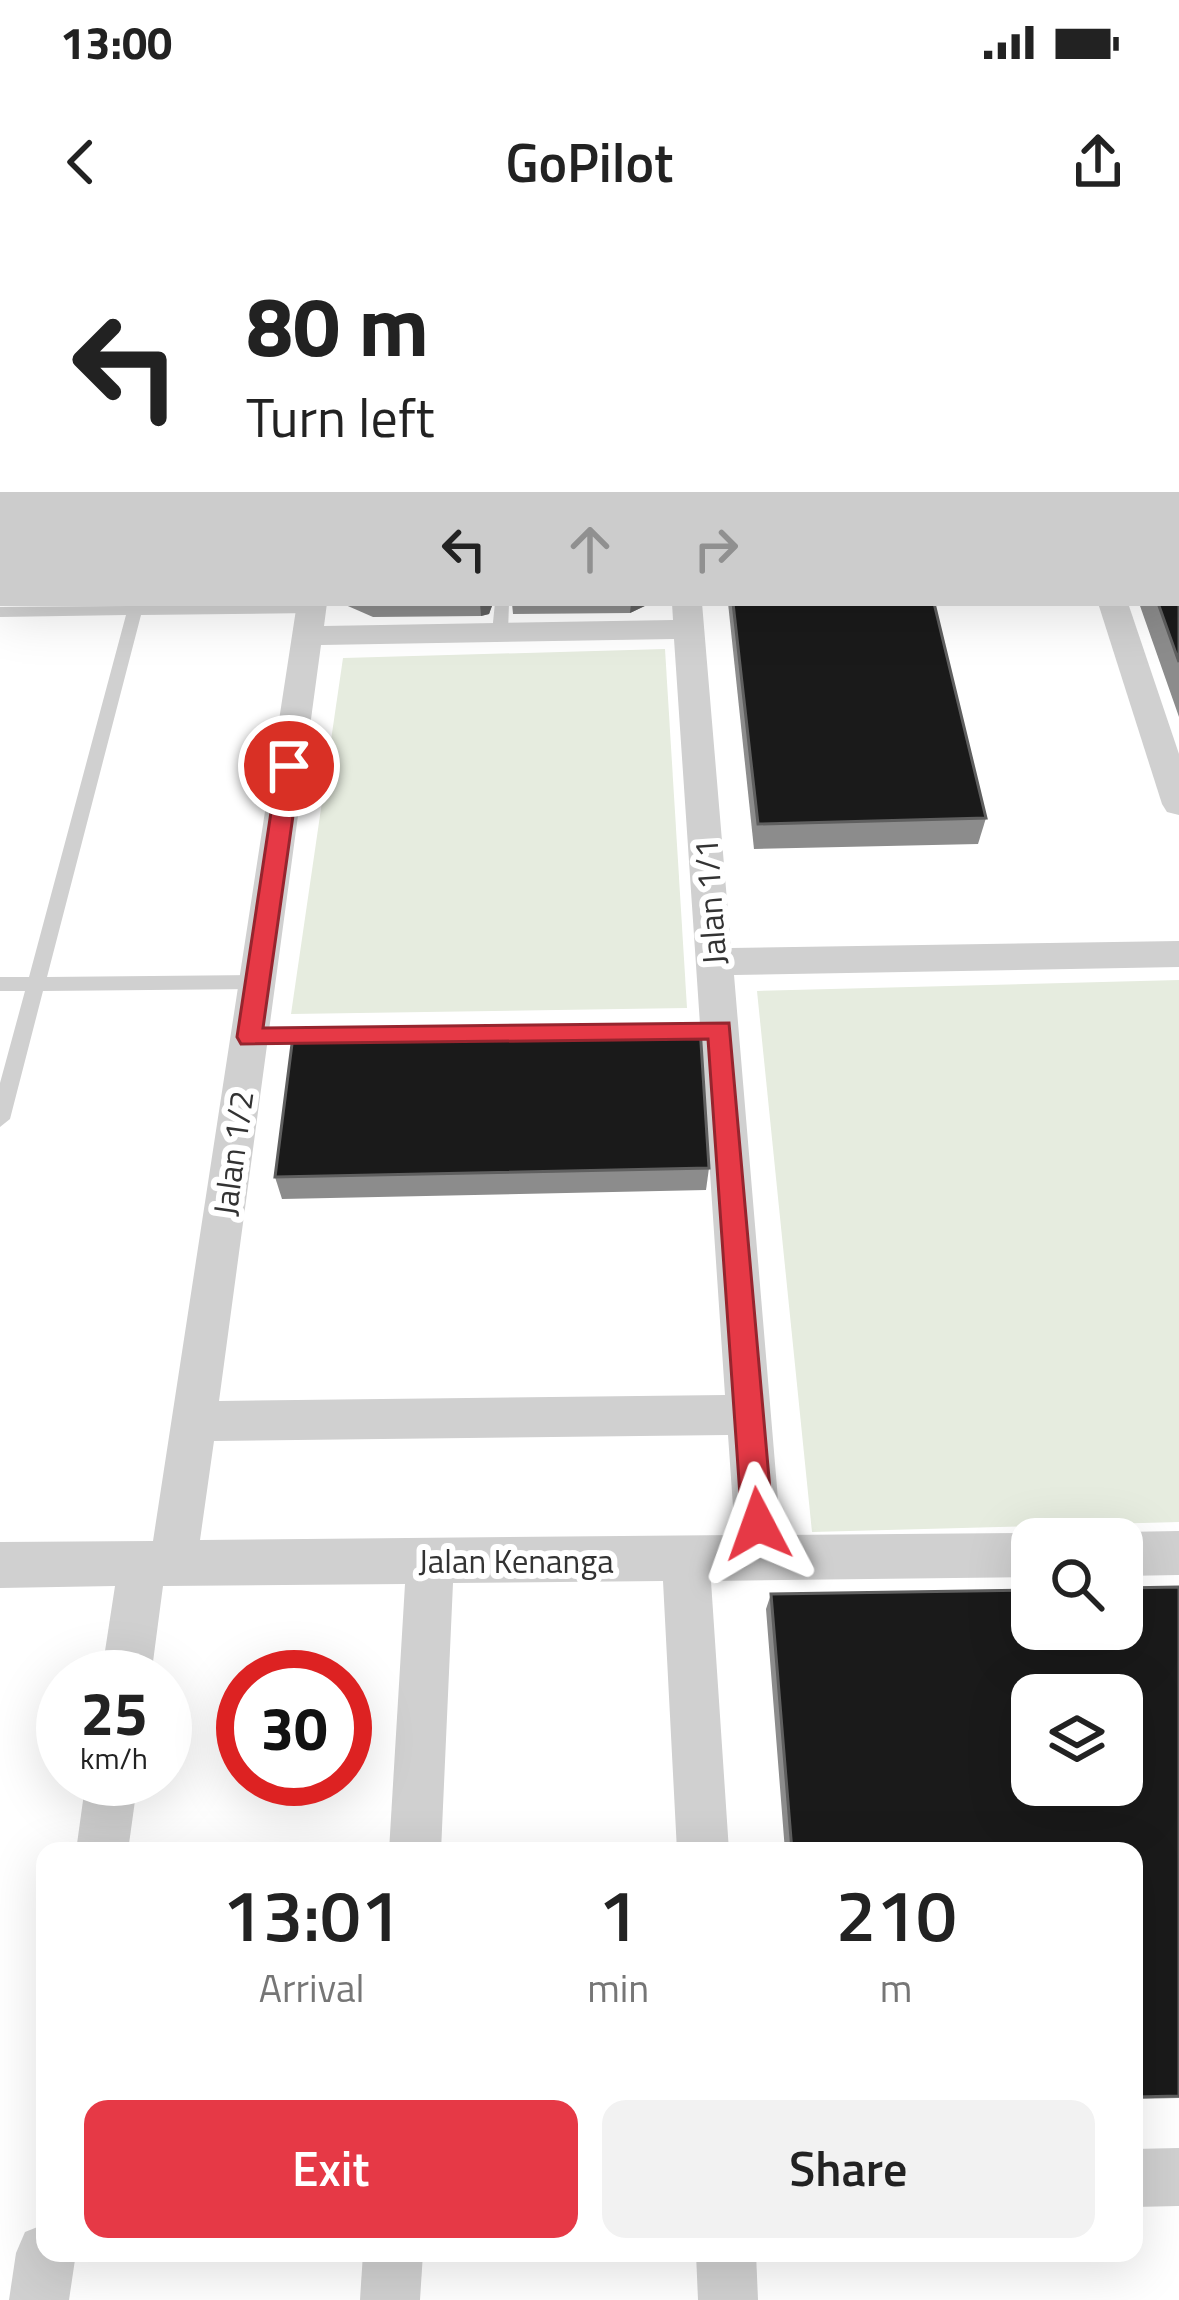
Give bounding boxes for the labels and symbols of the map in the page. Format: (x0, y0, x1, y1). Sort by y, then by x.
pin (238, 715, 340, 817)
street label: Jalan 1/1 (681, 838, 739, 966)
street label: Jalan 1/2 (199, 1087, 267, 1219)
position arrow (695, 1461, 821, 1587)
street label: Jalan Kenanga (418, 1536, 614, 1586)
speed limit sign: 30 (216, 1650, 372, 1806)

